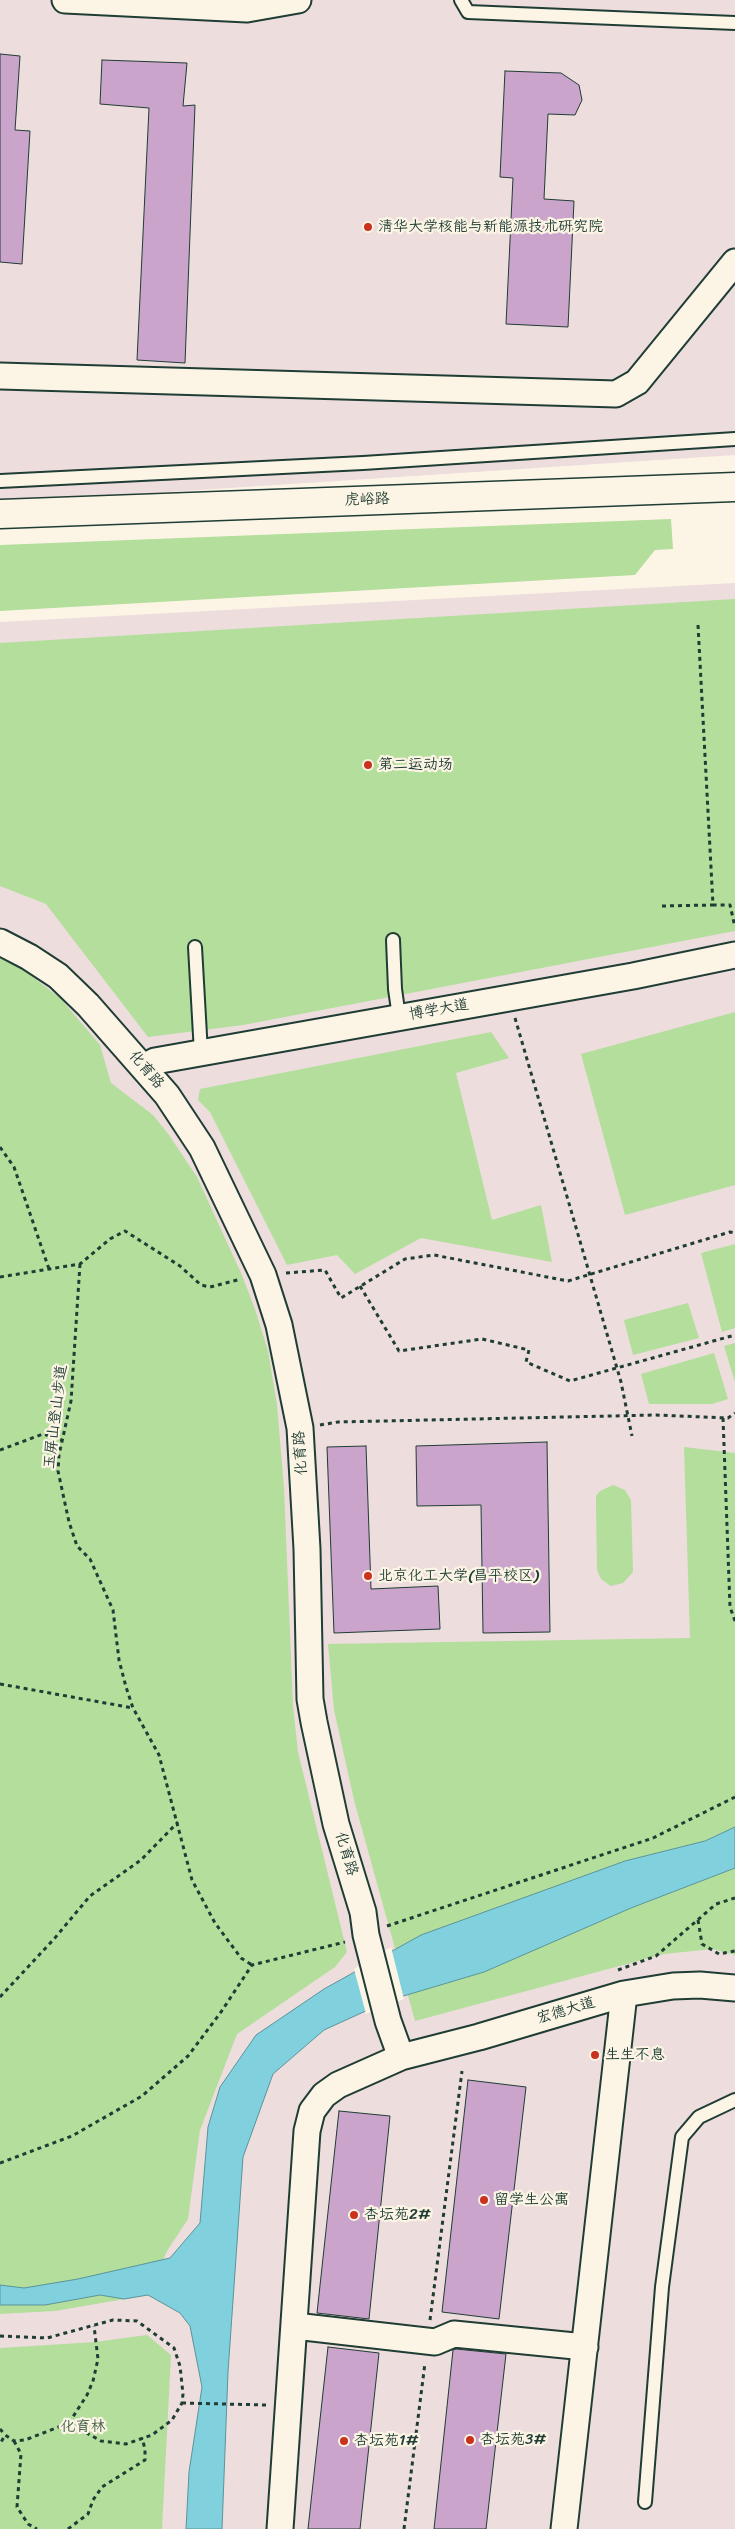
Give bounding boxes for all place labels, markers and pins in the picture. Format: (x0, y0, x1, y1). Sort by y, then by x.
place label: 清华大学核能与新能源技术研究院 (378, 218, 603, 236)
marker: 清华大学核能与新能源技术研究院 (362, 221, 374, 233)
place label: 第二运动场 (378, 756, 453, 774)
marker: 第二运动场 (362, 759, 374, 771)
place label: 北京化工大学(昌平校区) (378, 1567, 539, 1585)
marker: 北京化工大学(昌平校区) (362, 1570, 374, 1582)
place label: 生生不息 (605, 2046, 665, 2064)
marker: 生生不息 (589, 2049, 601, 2061)
place label: 留学生公寓 (494, 2191, 569, 2209)
marker: 留学生公寓 (478, 2194, 490, 2206)
place label: 杏坛苑2# (364, 2206, 430, 2224)
marker: 杏坛苑2# (348, 2209, 360, 2221)
place label: 杏坛苑3# (480, 2431, 545, 2449)
place label: 杏坛苑1# (354, 2432, 418, 2450)
marker: 杏坛苑3# (464, 2434, 476, 2446)
marker: 杏坛苑1# (338, 2435, 350, 2447)

